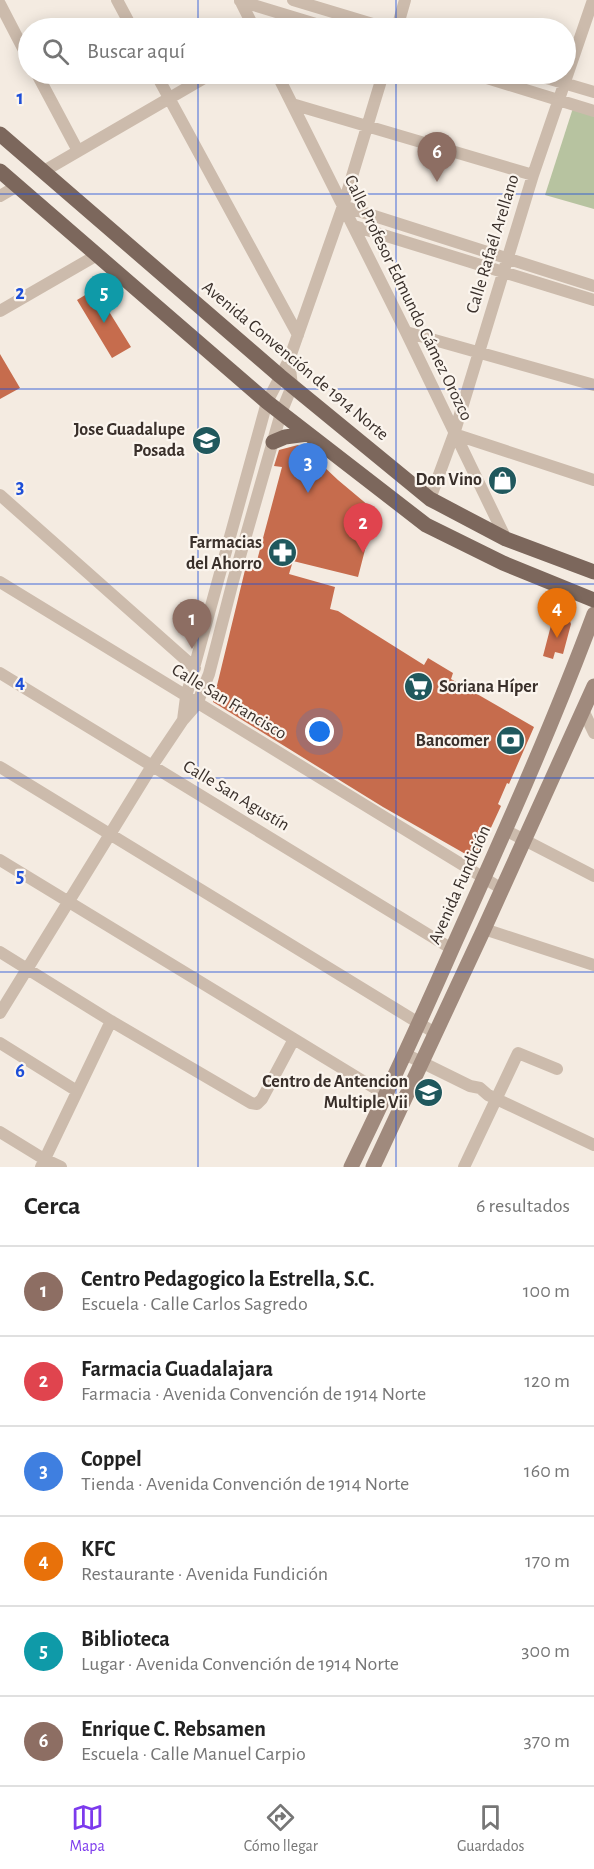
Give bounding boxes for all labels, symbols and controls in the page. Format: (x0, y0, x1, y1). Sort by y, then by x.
search box (18, 18, 576, 84)
icon: search (39, 35, 72, 68)
text: Buscar aquí (87, 40, 185, 62)
text: 1 (16, 88, 24, 108)
pin: 6 (418, 132, 456, 182)
street label: Calle Profesor Edmundo Gámez Orozco (341, 172, 475, 424)
street label: Calle Rafaél Arellano (463, 172, 523, 316)
pin: 5 (84, 274, 124, 323)
street label: Avenida Convención de 1914 Norte (198, 278, 392, 444)
text: 2 (15, 283, 25, 303)
place label: Jose Guadalupe Posada (74, 421, 185, 460)
school or university icon: Jose Guadalupe Posada (190, 424, 222, 456)
pin: 3 (288, 444, 328, 493)
shop icon: Don Vino (487, 464, 519, 496)
place label: Don Vino (416, 471, 482, 489)
text: 3 (16, 477, 24, 497)
pin: 2 (344, 504, 382, 553)
place label: Farmacias del Ahorro (186, 534, 262, 573)
pharmacy icon: Farmacias del Ahorro (267, 537, 299, 569)
pin: 4 (538, 588, 576, 638)
pin: 1 (172, 600, 212, 649)
street label: Calle San Francisco (169, 661, 290, 743)
supermarket icon: Soriana Híper (402, 671, 434, 703)
text: 4 (15, 672, 25, 692)
place label: Soriana Híper (439, 678, 539, 696)
your location (305, 717, 334, 746)
bank icon: Bancomer (494, 725, 526, 757)
place label: Bancomer (416, 732, 490, 750)
street label: Calle San Agustín (180, 757, 292, 835)
street label: Avenida Fundición (426, 823, 494, 947)
text: 5 (16, 866, 24, 886)
text: 6 (15, 1061, 25, 1081)
place label: Centro de Antencion Multiple Vii (262, 1073, 408, 1112)
school or university icon: Centro de Antencion Multiple Vii (413, 1076, 445, 1108)
text: Cerca (24, 1193, 81, 1219)
text: 6 resultados (476, 1196, 570, 1216)
text: Centro Pedagogico la Estrella, S.C. (81, 1268, 374, 1290)
text: 1 (40, 1281, 47, 1301)
text: 100 m (523, 1281, 570, 1301)
text: Escuela · Calle Carlos Sagredo (81, 1294, 308, 1314)
text: Farmacia Guadalajara (81, 1358, 273, 1380)
text: 2 (39, 1371, 48, 1391)
text: 120 m (524, 1371, 570, 1391)
text: Farmacia · Avenida Convención de 1914 Norte (81, 1384, 426, 1404)
text: Coppel (81, 1448, 142, 1470)
text: 3 (39, 1461, 48, 1481)
text: 160 m (524, 1461, 570, 1481)
text: Tienda · Avenida Convención de 1914 Norte (81, 1474, 409, 1494)
text: KFC (81, 1538, 115, 1560)
text: 4 (38, 1551, 49, 1571)
text: 170 m (525, 1551, 570, 1571)
text: Restaurante · Avenida Fundición (81, 1564, 328, 1584)
text: Biblioteca (81, 1628, 170, 1650)
text: 5 (39, 1641, 48, 1661)
text: 300 m (521, 1641, 570, 1661)
text: Lugar · Avenida Convención de 1914 Norte (81, 1654, 399, 1674)
text: Enrique C. Rebsamen (81, 1718, 266, 1740)
text: 6 (39, 1731, 48, 1751)
text: 370 m (524, 1731, 570, 1751)
text: Escuela · Calle Manuel Carpio (81, 1744, 306, 1764)
tab: Mapa (69, 1801, 105, 1856)
tab: Cómo llegar (244, 1801, 318, 1856)
tab: Guardados (457, 1801, 525, 1856)

